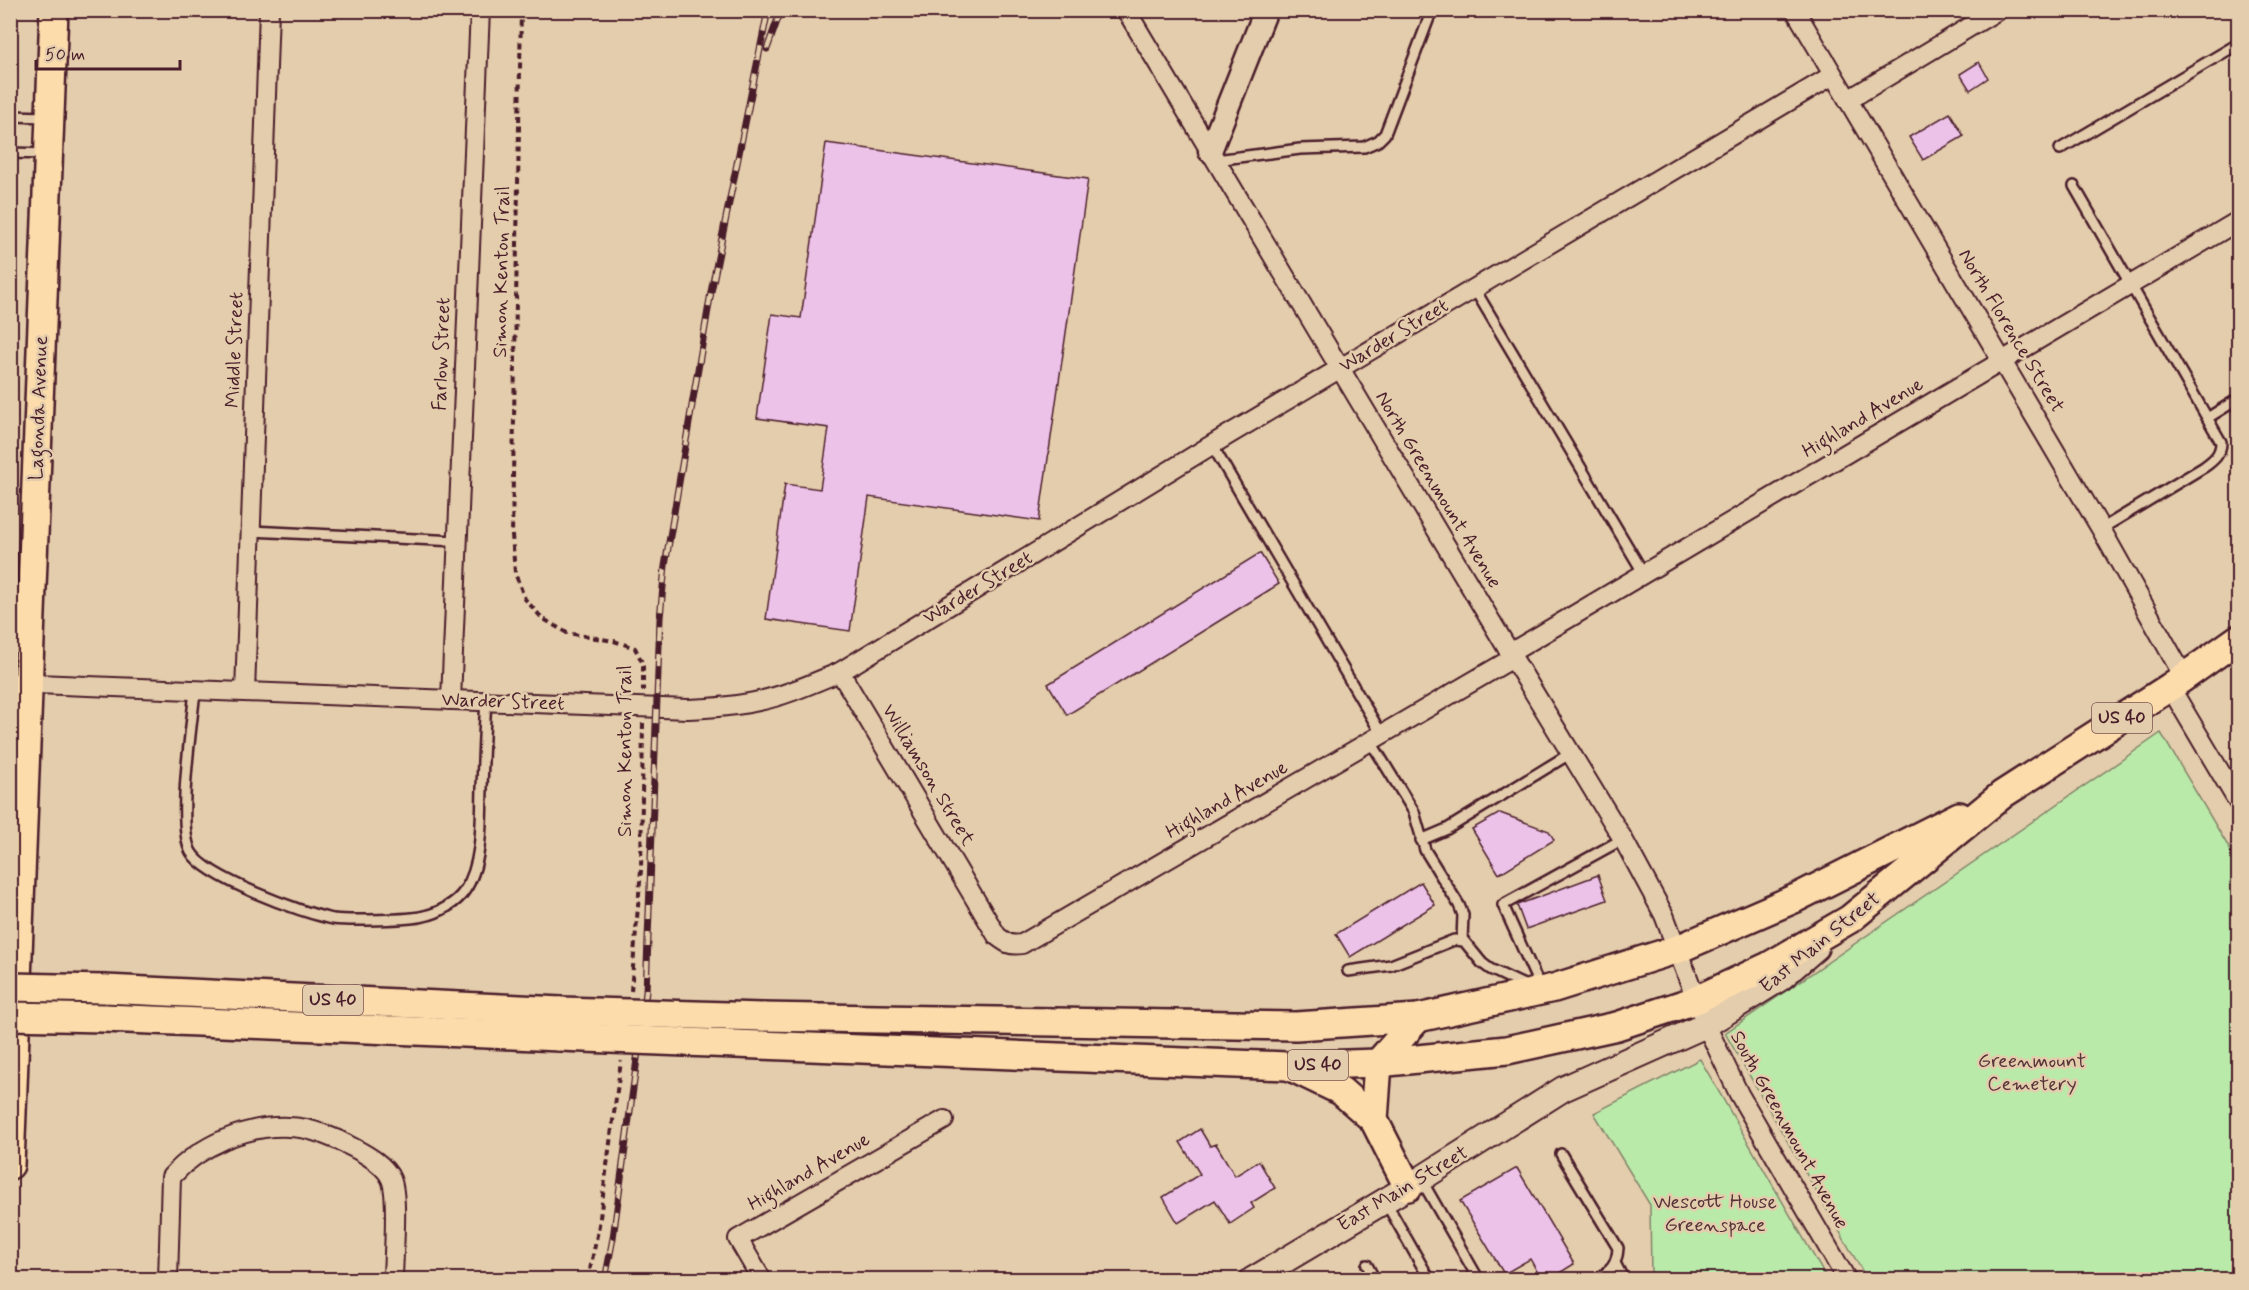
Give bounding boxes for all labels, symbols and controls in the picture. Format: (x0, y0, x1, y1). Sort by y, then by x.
scale bar (36, 33, 180, 71)
text: 50 m (45, 43, 85, 67)
street label: Simon Kenton Trail (487, 186, 517, 358)
street label: North Florence Street (1951, 244, 2071, 418)
street label: Middle Street (219, 291, 251, 409)
street label: Warder Street (1334, 293, 1454, 379)
street label: Farlow Street (427, 297, 457, 411)
street label: Lagonda Avenue (23, 335, 57, 481)
street label: Highland Avenue (1797, 371, 1930, 467)
street label: North Greenmount Avenue (1368, 386, 1508, 594)
street label: Warder Street (918, 545, 1038, 631)
street label: Simon Kenton Trail (612, 665, 639, 837)
street label: Warder Street (441, 686, 565, 718)
street label: Williamson Street (875, 699, 981, 851)
road number: US 40 (2092, 703, 2152, 733)
street label: Highland Avenue (1161, 754, 1294, 848)
street label: East Main Street (1754, 886, 1886, 1000)
road number: US 40 (303, 985, 363, 1015)
street label: South Greenmount Avenue (1723, 1026, 1855, 1234)
park label: Greenmount Cemetery (1978, 1048, 2086, 1098)
road number: US 40 (1288, 1050, 1348, 1080)
street label: Highland Avenue (743, 1126, 876, 1220)
street label: East Main Street (1333, 1139, 1473, 1239)
park label: Wescott House Greenspace (1653, 1189, 1777, 1239)

